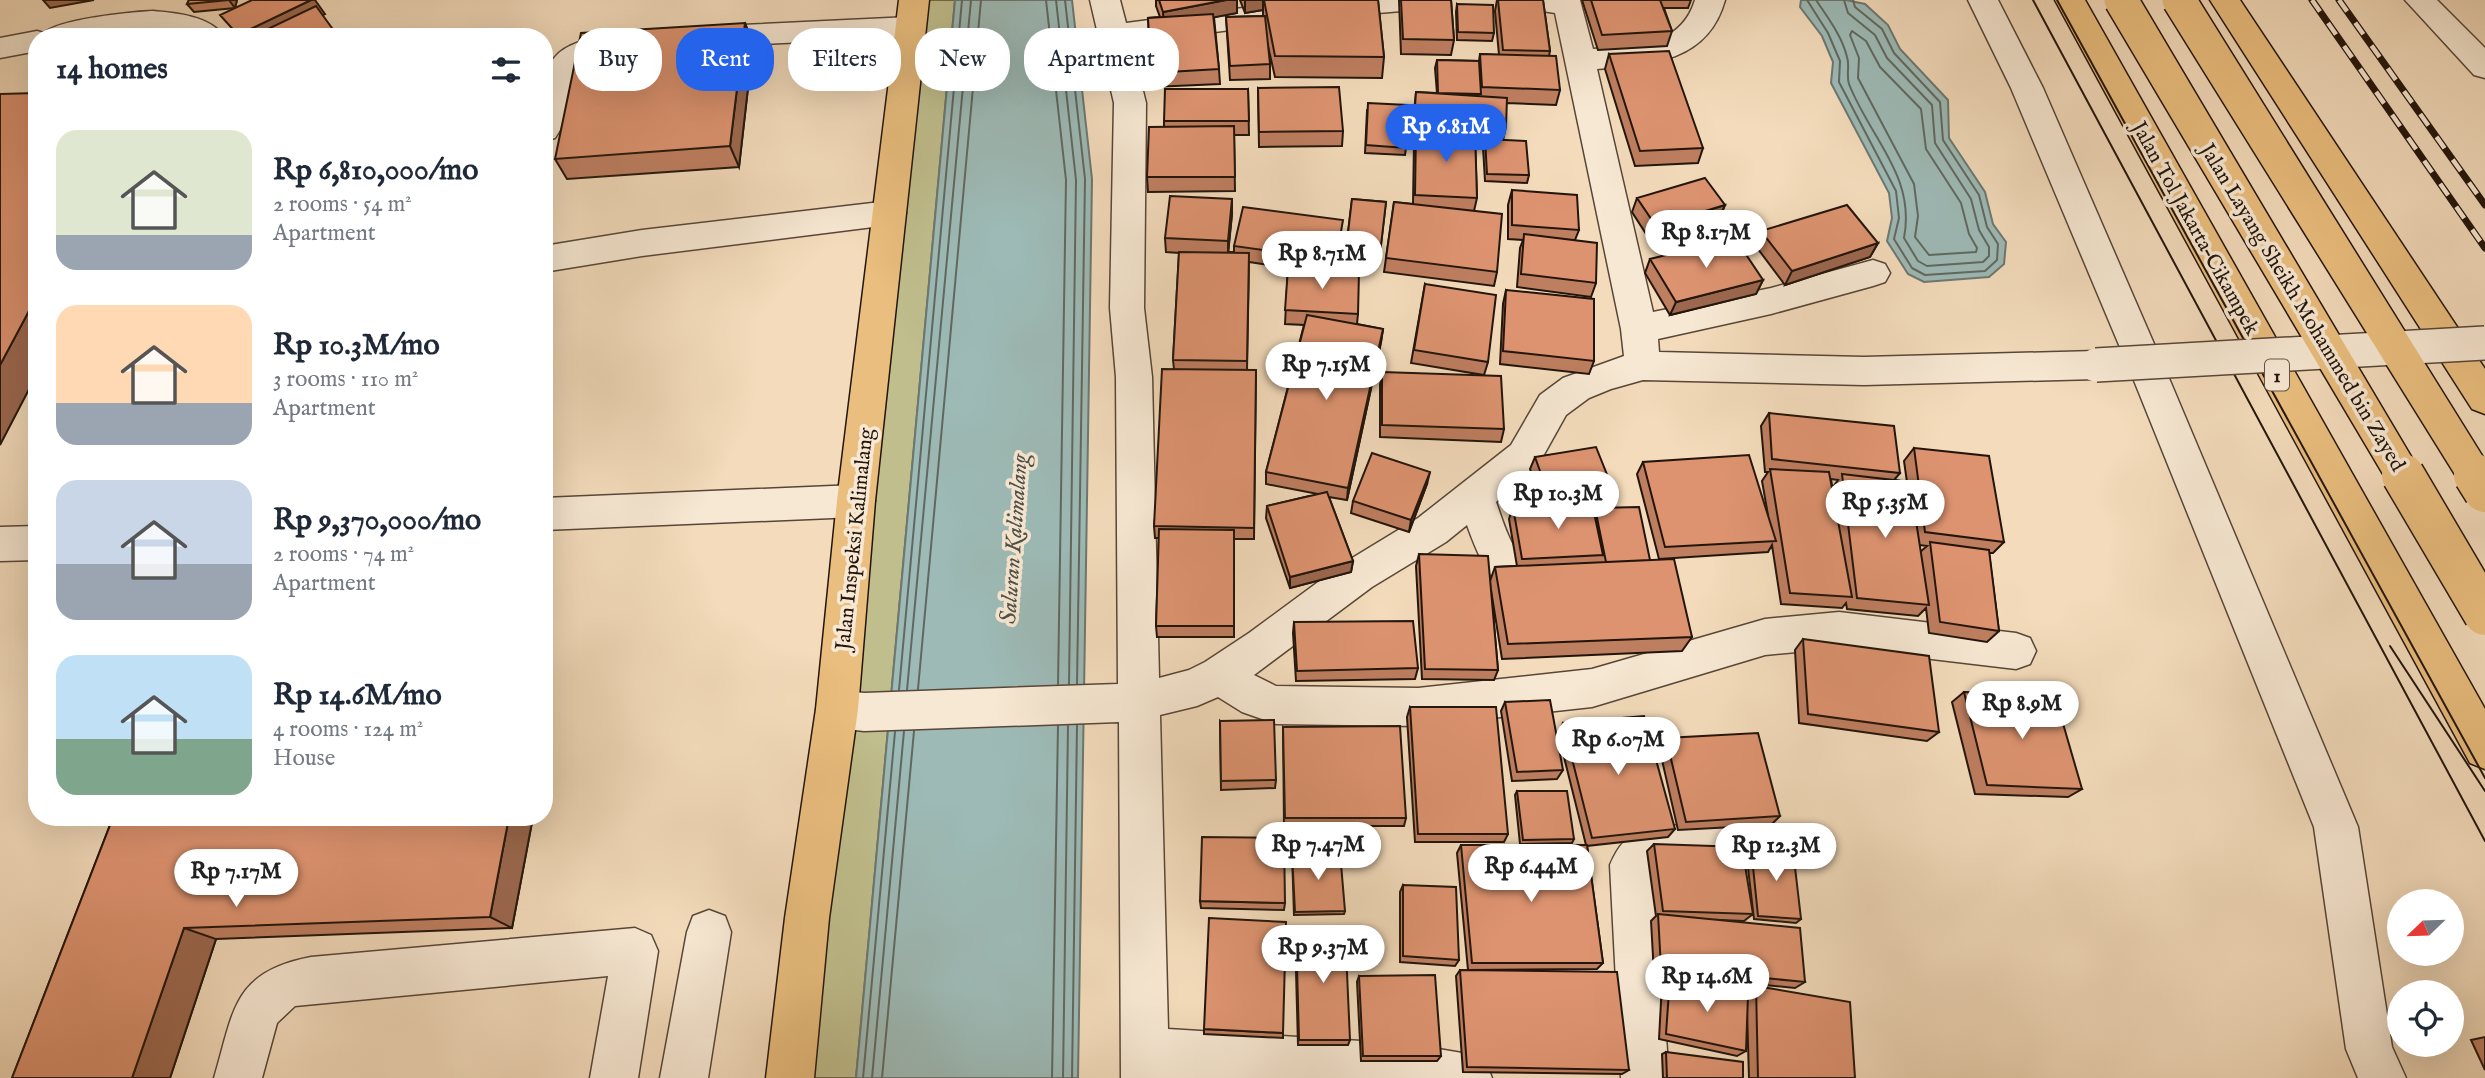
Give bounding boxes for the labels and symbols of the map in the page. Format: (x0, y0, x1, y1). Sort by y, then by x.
pin: Rp 6.81M (1374, 104, 1518, 164)
street label: Jalan Tol Jakarta–Cikampek (2124, 115, 2265, 341)
street label: Jalan Layang Sheikh Mohammed bin Zayed (2192, 137, 2411, 477)
pin: Rp 8.17M (1634, 210, 1778, 270)
pin: Rp 8.71M (1250, 232, 1394, 291)
pin: Rp 7.15M (1254, 342, 1398, 402)
road number: 1 (2265, 360, 2289, 390)
street label: Jalan Inspeksi Kalimalang (830, 426, 881, 654)
water label: Saluran Kalimalang (994, 452, 1036, 625)
pin: Rp 10.3M (1486, 472, 1630, 531)
pin: Rp 5.35M (1813, 480, 1957, 540)
pin: Rp 8.9M (1957, 682, 2087, 741)
pin: Rp 6.07M (1546, 718, 1690, 777)
pin: Rp 7.47M (1246, 822, 1390, 882)
pin: Rp 12.3M (1704, 824, 1848, 883)
pin: Rp 6.44M (1459, 844, 1603, 904)
pin: Rp 7.17M (164, 850, 308, 909)
north arrow (2387, 889, 2464, 966)
pin: Rp 9.37M (1251, 926, 1395, 985)
pin: Rp 14.6M (1635, 954, 1779, 1014)

